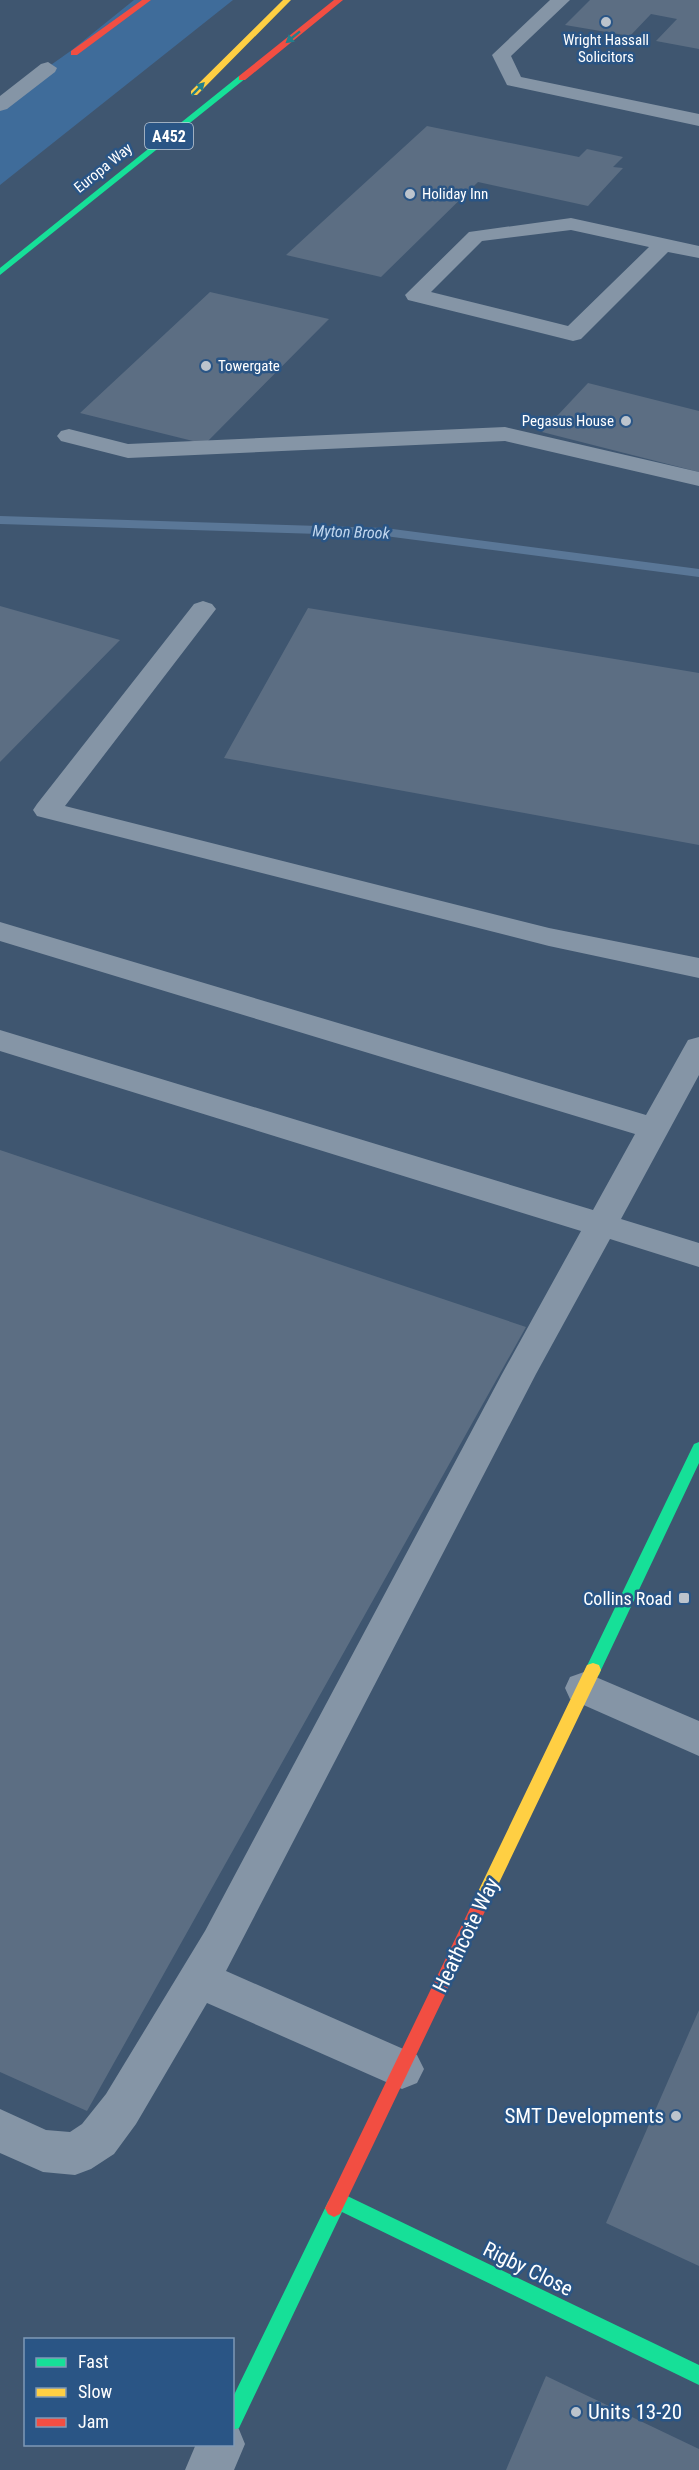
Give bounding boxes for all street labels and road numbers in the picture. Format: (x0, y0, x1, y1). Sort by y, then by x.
road number: A452 (145, 123, 193, 149)
street label: Europa Way (70, 139, 136, 197)
street label: Heathcote Way (428, 1873, 504, 1996)
street label: Rigby Close (479, 2237, 577, 2301)

